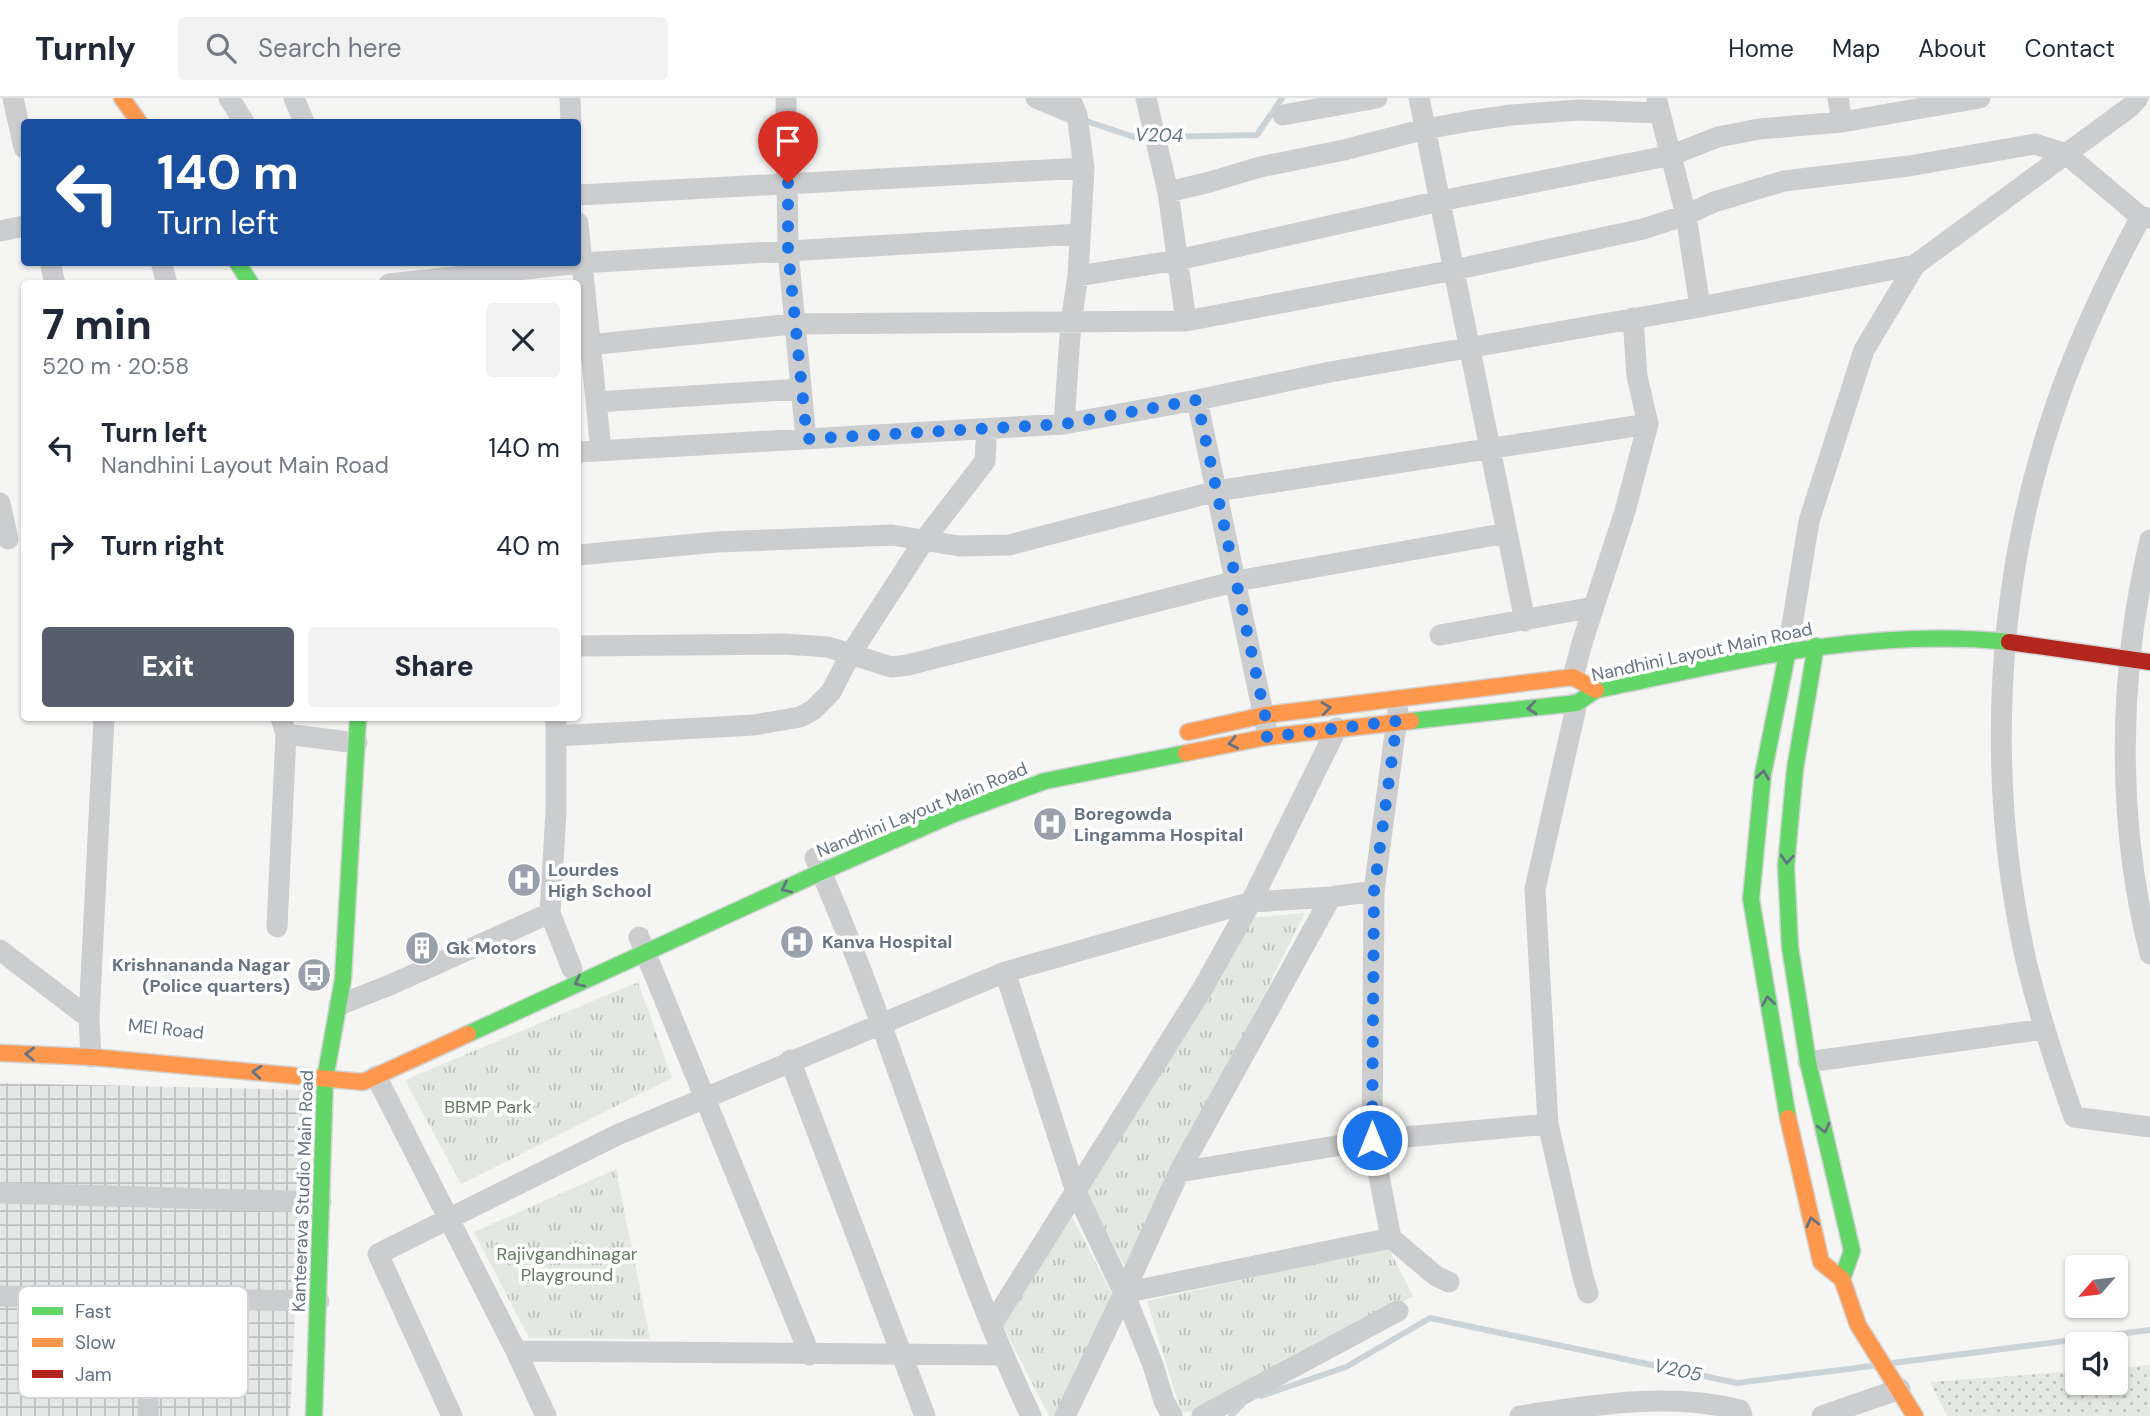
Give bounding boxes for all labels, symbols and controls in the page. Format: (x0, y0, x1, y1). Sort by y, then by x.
search box (178, 17, 668, 80)
text: Turnly (35, 27, 136, 70)
icon: search (202, 29, 240, 67)
text: Search here (258, 31, 401, 65)
text: Home (1728, 33, 1794, 64)
text: Map (1832, 33, 1880, 64)
text: About (1918, 33, 1987, 64)
text: Contact (2025, 33, 2115, 64)
pin (758, 111, 818, 183)
icon: arrive (769, 122, 807, 160)
water label: V204 (1135, 122, 1183, 148)
text: 140 m (157, 140, 299, 204)
icon: left (42, 147, 133, 238)
text: Turn left (157, 202, 279, 244)
text: 7 min (42, 297, 152, 352)
button: close (486, 303, 560, 377)
text: 520 m · 20:58 (42, 351, 189, 381)
text: Turn left (101, 416, 208, 450)
icon: left (42, 429, 80, 467)
text: 140 m (488, 431, 560, 465)
text: Nandhini Layout Main Road (101, 450, 389, 480)
icon: right (42, 527, 80, 565)
text: Turn right (101, 529, 225, 563)
text: 40 m (496, 529, 560, 563)
street label: Nandhini Layout Main Road (1589, 617, 1815, 687)
button: Exit (42, 627, 294, 707)
button: Share (308, 627, 560, 707)
one-way arrow (1320, 700, 1332, 715)
one-way arrow (1526, 700, 1537, 715)
one-way arrow (1227, 735, 1239, 750)
street label: Nandhini Layout Main Road (813, 757, 1031, 863)
one-way arrow (1756, 769, 1771, 781)
place label: Boregowda Lingamma Hospital (1074, 802, 1243, 847)
hospital icon: Boregowda Lingamma Hospital (1031, 805, 1069, 843)
one-way arrow (1780, 854, 1795, 865)
place label: Lourdes High School (548, 858, 652, 903)
hospital icon: Lourdes High School (505, 861, 543, 899)
one-way arrow (781, 880, 793, 894)
hospital icon: Kanva Hospital (778, 923, 816, 961)
building icon: Gk Motors (403, 929, 441, 967)
place label: Kanva Hospital (822, 930, 952, 954)
place label: Gk Motors (446, 936, 537, 960)
place label: Krishnananda Nagar (Police quarters) (112, 953, 290, 998)
bus stop icon: Krishnananda Nagar (Police quarters) (295, 956, 333, 994)
one-way arrow (574, 974, 586, 988)
one-way arrow (1761, 995, 1776, 1007)
street label: MEI Road (127, 1013, 205, 1045)
one-way arrow (25, 1047, 36, 1062)
one-way arrow (251, 1065, 262, 1080)
street label: Kanteerava Studio Main Road (287, 1069, 319, 1313)
park label: BBMP Park (444, 1095, 532, 1119)
position arrow (1335, 1103, 1409, 1177)
one-way arrow (1816, 1122, 1830, 1134)
one-way arrow (1806, 1216, 1820, 1228)
park label: Rajivgandhinagar Playground (497, 1242, 638, 1287)
north arrow (2065, 1255, 2128, 1318)
map controls (2065, 1255, 2128, 1395)
legend (18, 1286, 248, 1398)
text: Fast (75, 1299, 111, 1324)
text: Slow (75, 1330, 116, 1355)
button: sound (2065, 1332, 2128, 1395)
water label: V205 (1652, 1353, 1705, 1387)
text: Jam (75, 1362, 112, 1387)

